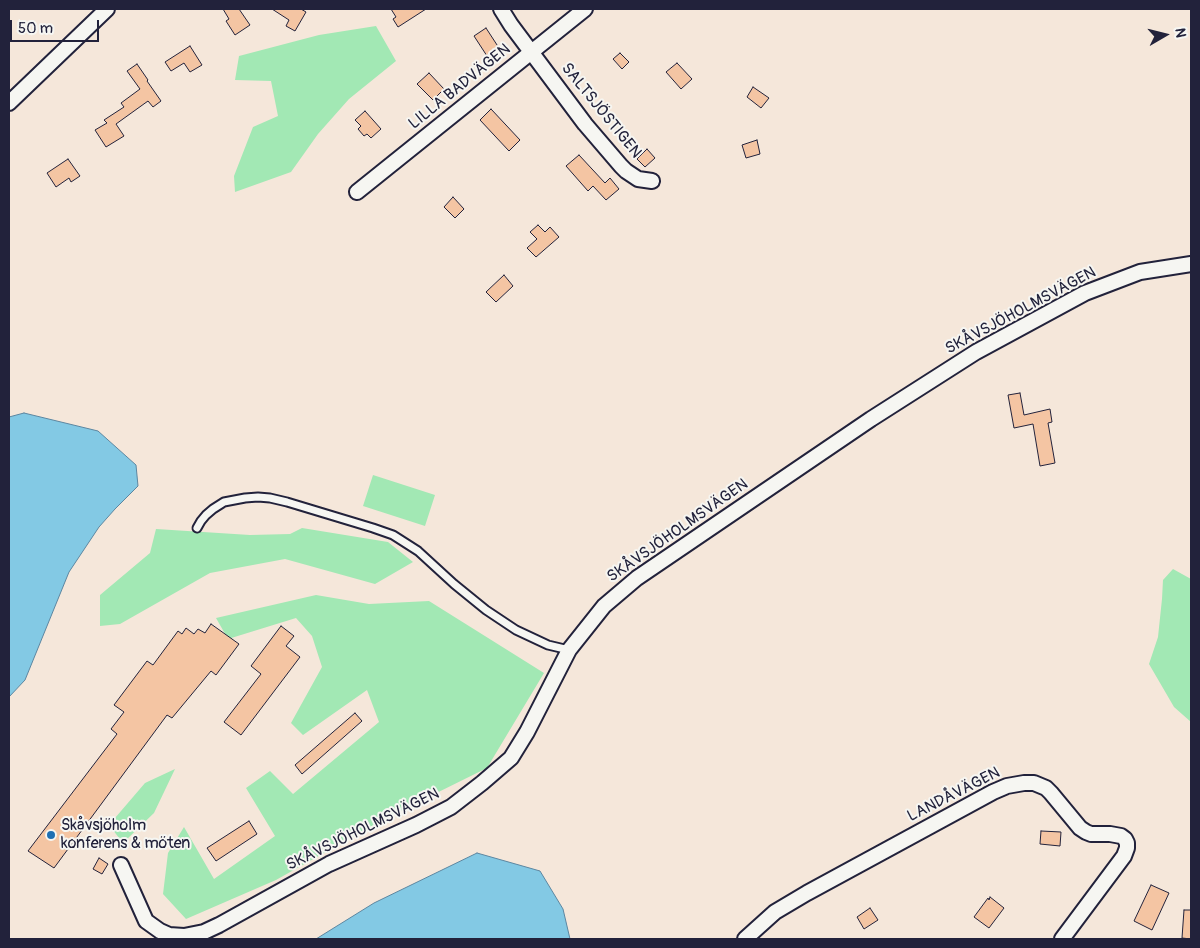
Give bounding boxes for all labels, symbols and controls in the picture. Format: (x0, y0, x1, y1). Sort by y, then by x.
scale bar (12, 10, 101, 42)
north arrow (1140, 10, 1190, 60)
text: 50 m (18, 19, 53, 38)
text: N (1171, 27, 1189, 39)
street label: LILLA BADVÄGEN (405, 40, 515, 134)
street label: SALTSJÖSTIGEN (557, 60, 645, 162)
street label: SKÅVSJÖHOLMSVÄGEN (942, 263, 1100, 359)
street label: SKÅVSJÖHOLMSVÄGEN (604, 475, 752, 587)
street label: LANDÅVÄGEN (904, 763, 1004, 827)
street label: SKÅVSJÖHOLMSVÄGEN (283, 785, 443, 875)
place label: Skåvsjöholm konferens & möten (61, 816, 190, 854)
marker: Skåvsjöholm konferens & möten (45, 829, 57, 841)

